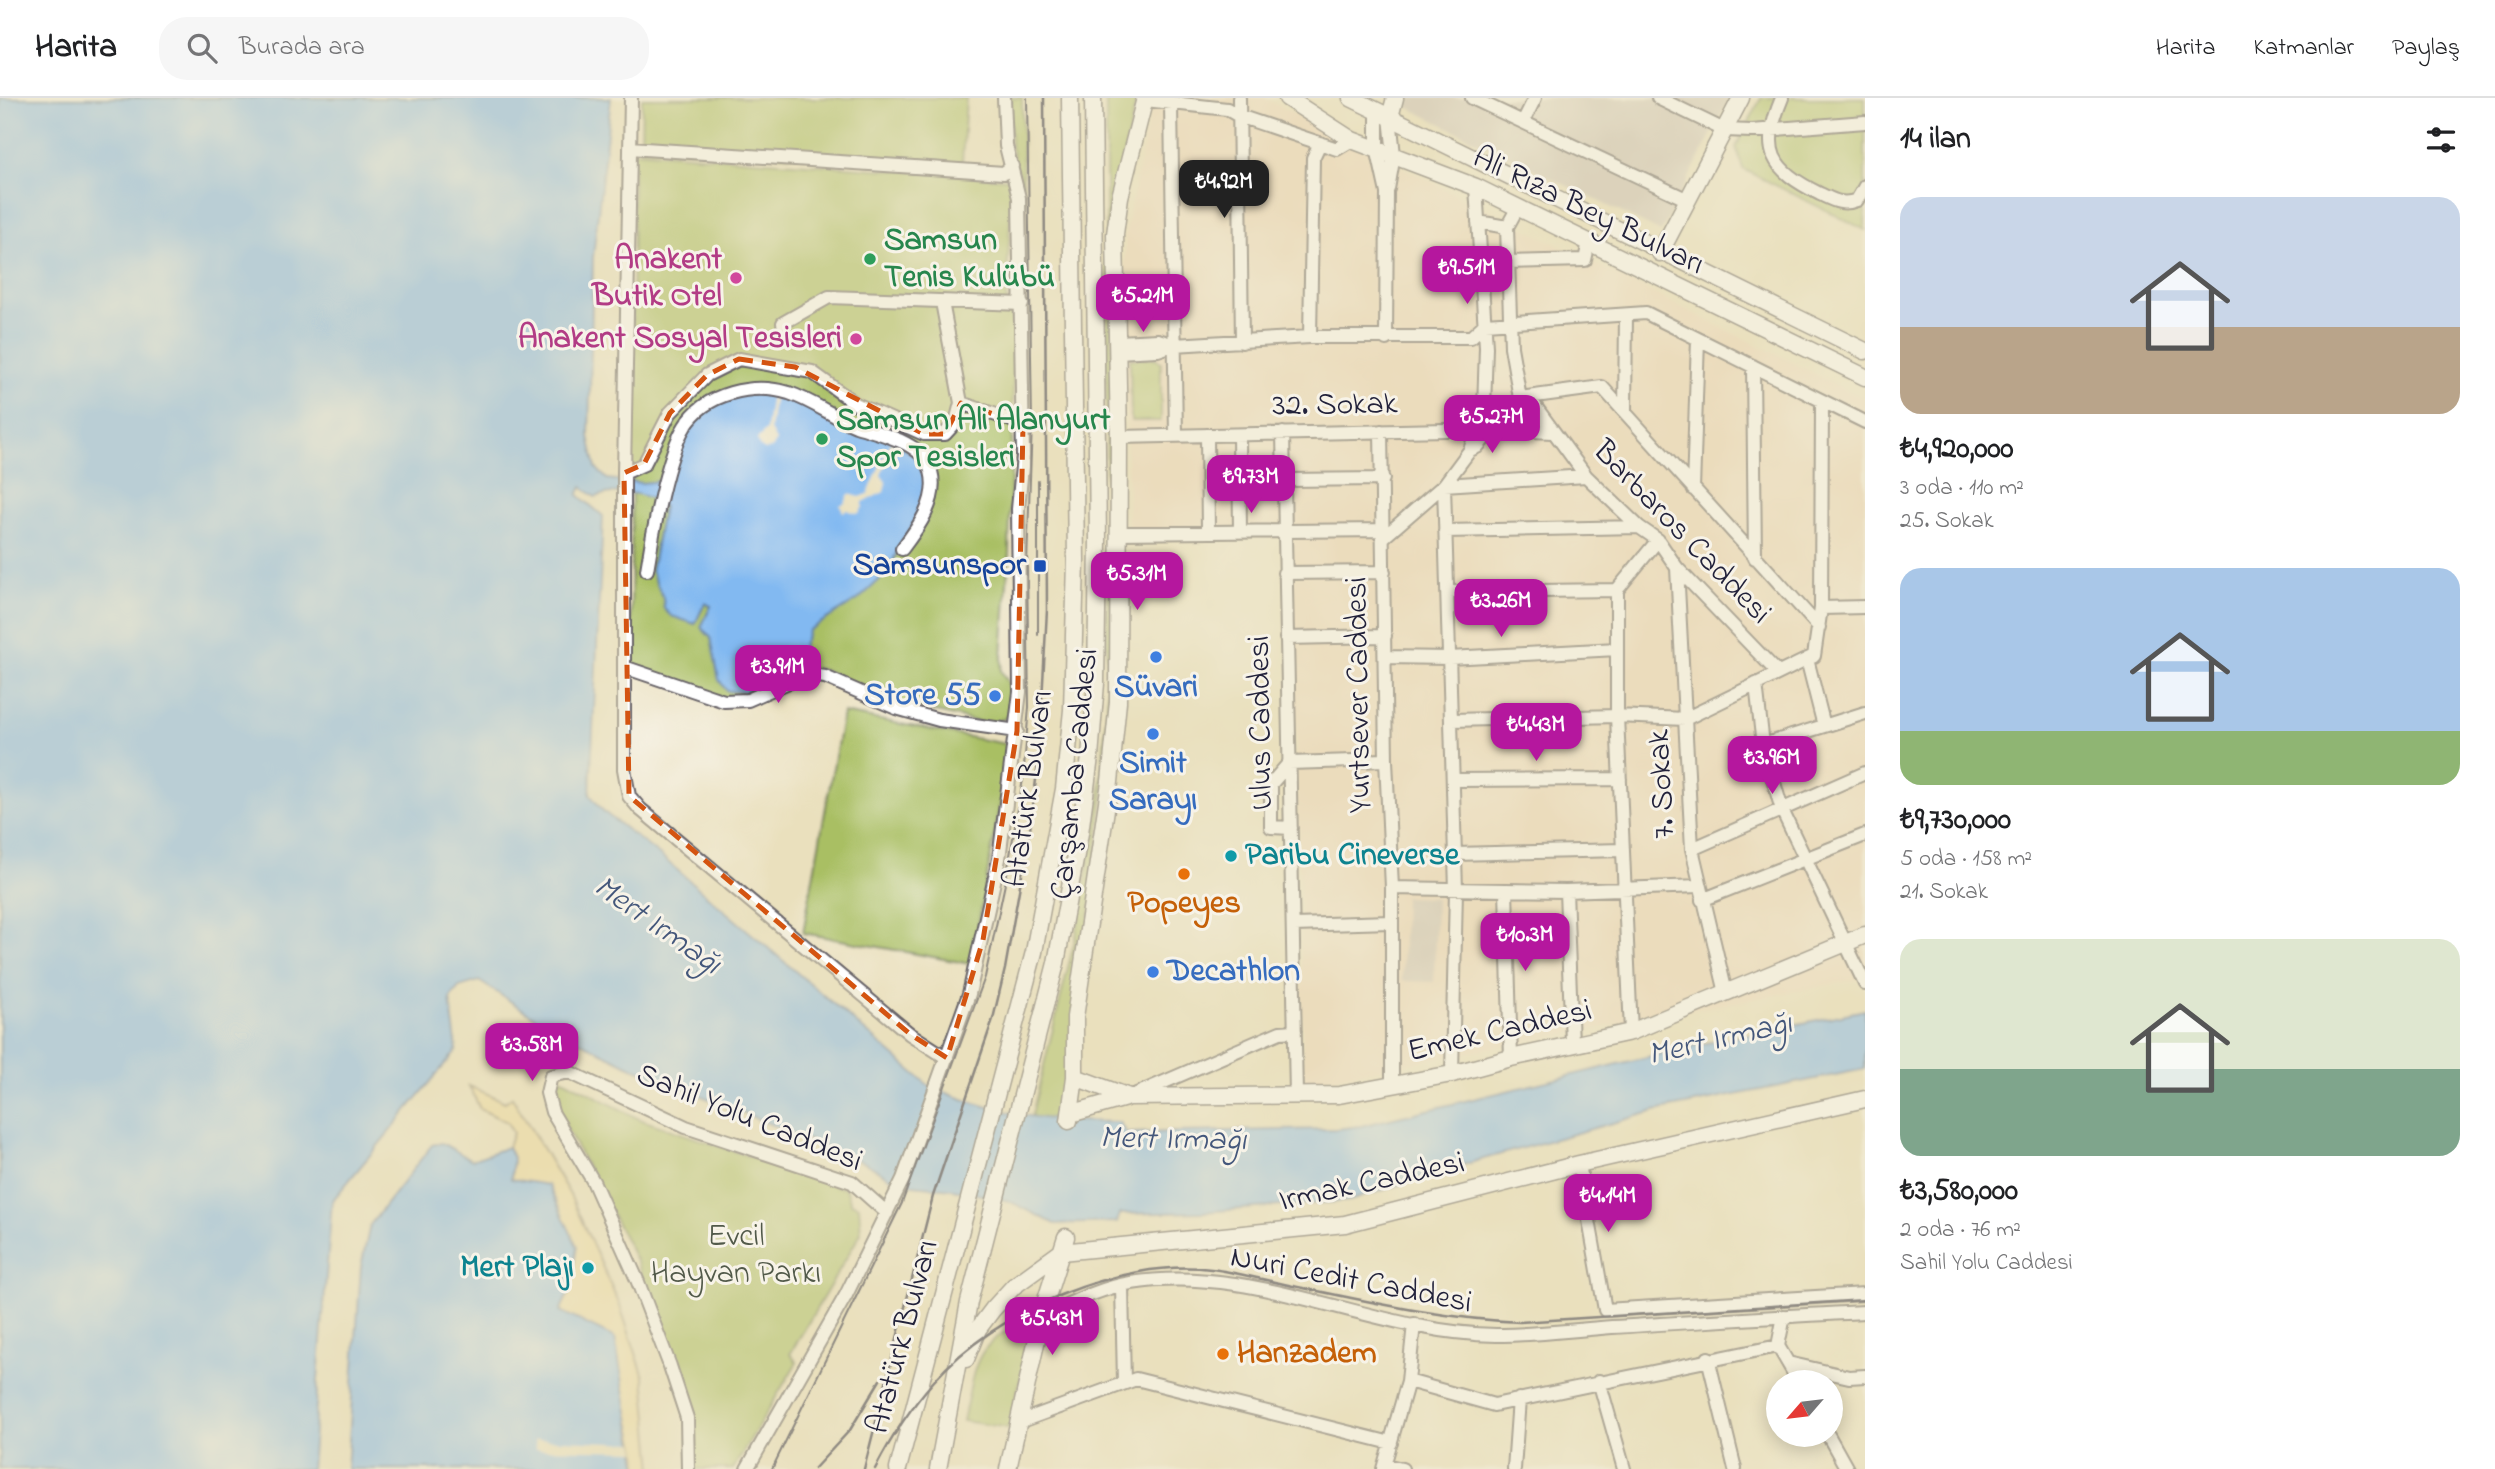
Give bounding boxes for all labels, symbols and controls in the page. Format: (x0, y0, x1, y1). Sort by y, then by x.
search box (159, 17, 649, 80)
text: Harita (35, 24, 117, 72)
icon: search (183, 29, 221, 67)
text: Burada ara (239, 29, 365, 67)
text: Harita (2156, 31, 2216, 66)
text: Katmanlar (2254, 31, 2354, 66)
text: Paylaş (2392, 31, 2460, 66)
text: 14 ilan (1900, 118, 1971, 162)
icon: filters (2422, 121, 2460, 159)
street label: Ali Rıza Bey Bulvarı (1464, 135, 1712, 289)
pin: ₺4.92M (1167, 160, 1281, 220)
text: ₺4.92M (1195, 166, 1253, 199)
place label: Samsun Tenis Kulübü (884, 218, 1055, 302)
place label: Anakent Butik Otel (590, 237, 722, 321)
icon: home (2117, 243, 2243, 369)
pin: ₺9.51M (1410, 246, 1524, 306)
marker: Samsun Tenis Kulübü (862, 251, 878, 267)
text: ₺9.51M (1438, 252, 1496, 285)
marker: Anakent Butik Otel (728, 270, 744, 286)
pin: ₺5.21M (1086, 274, 1200, 334)
text: ₺5.21M (1112, 280, 1174, 313)
place label: Anakent Sosyal Tesisleri (518, 316, 842, 364)
marker: Anakent Sosyal Tesisleri (848, 331, 864, 347)
street label: 32. Sokak (1272, 381, 1399, 431)
pin: ₺5.27M (1435, 396, 1549, 455)
place label: Samsun Ali Alanyurt Spor Tesisleri (836, 398, 1111, 482)
text: ₺5.27M (1460, 401, 1524, 434)
text: ₺4,920,000 (1900, 428, 2013, 472)
street label: Barbaros Caddesi (1580, 429, 1782, 636)
marker: Samsun Ali Alanyurt Spor Tesisleri (814, 431, 830, 447)
pin: ₺9.73M (1194, 456, 1308, 515)
text: ₺9.73M (1223, 461, 1279, 494)
text: 3 oda · 110 m² (1900, 472, 2024, 505)
text: 25. Sokak (1900, 505, 1994, 538)
place label: Samsunspor (853, 543, 1027, 590)
pin: ₺5.31M (1080, 552, 1194, 612)
marker: Samsunspor (1032, 558, 1048, 574)
text: ₺5.31M (1107, 558, 1167, 591)
street label: Yurtsever Caddesi (1334, 576, 1386, 814)
pin: ₺3.26M (1444, 580, 1558, 639)
text: ₺3.26M (1470, 585, 1532, 618)
icon: home (2117, 614, 2243, 740)
street label: Ulus Caddesi (1237, 635, 1287, 811)
pin: ₺3.91M (721, 646, 835, 705)
street label: Çarşamba Caddesi (1039, 646, 1113, 902)
marker: Süvari (1148, 649, 1164, 665)
text: ₺3.91M (751, 651, 805, 684)
place label: Süvari (1114, 665, 1198, 712)
place label: Store 55 (864, 673, 981, 720)
street label: Atatürk Bulvarı (993, 687, 1067, 891)
marker: Store 55 (987, 688, 1003, 704)
pin: ₺4.43M (1479, 704, 1593, 763)
text: ₺4.43M (1507, 709, 1565, 742)
marker: Simit Sarayı (1145, 726, 1161, 742)
street label: 7. Sokak (1637, 727, 1689, 840)
pin: ₺3.96M (1715, 736, 1829, 796)
place label: Simit Sarayı (1109, 741, 1197, 826)
text: ₺3.96M (1744, 742, 1800, 775)
text: ₺9,730,000 (1900, 799, 2011, 843)
place label: Paribu Cineverse (1245, 833, 1461, 880)
text: 5 oda · 158 m² (1900, 843, 2032, 876)
marker: Paribu Cineverse (1223, 848, 1239, 864)
water label: Mert Irmağı (583, 864, 732, 989)
marker: Popeyes (1176, 866, 1192, 882)
text: 21. Sokak (1900, 876, 1988, 909)
place label: Popeyes (1127, 881, 1241, 929)
pin: ₺10.3M (1468, 914, 1582, 973)
text: ₺10.3M (1497, 919, 1553, 952)
place label: Decathlon (1165, 949, 1300, 996)
marker: Decathlon (1145, 964, 1161, 980)
icon: home (2117, 985, 2243, 1111)
street label: Emek Caddesi (1403, 988, 1597, 1076)
water label: Mert Irmağı (1643, 1000, 1798, 1081)
pin: ₺3.58M (475, 1024, 589, 1083)
text: ₺3.58M (501, 1029, 563, 1062)
street label: Sahil Yolu Caddesi (629, 1052, 869, 1186)
water label: Mert Irmağı (1099, 1115, 1248, 1166)
street label: Irmak Caddesi (1275, 1140, 1469, 1226)
text: ₺3,580,000 (1900, 1170, 2018, 1214)
pin: ₺4.14M (1551, 1174, 1665, 1234)
text: ₺4.14M (1580, 1180, 1636, 1213)
park label: Evcil Hayvan Parkı (651, 1214, 821, 1298)
text: 2 oda · 76 m² (1900, 1214, 2021, 1247)
street label: Atatürk Bulvarı (856, 1235, 952, 1439)
street label: Nuri Cedit Caddesi (1226, 1235, 1476, 1327)
place label: Mert Plajı (460, 1245, 574, 1292)
text: Sahil Yolu Caddesi (1900, 1247, 2073, 1280)
marker: Mert Plajı (580, 1260, 596, 1276)
pin: ₺5.43M (995, 1298, 1109, 1357)
text: ₺5.43M (1021, 1303, 1083, 1336)
place label: Hanzadem (1237, 1331, 1377, 1378)
marker: Hanzadem (1215, 1346, 1231, 1362)
north arrow (1766, 1370, 1843, 1447)
map controls (1766, 1370, 1843, 1447)

